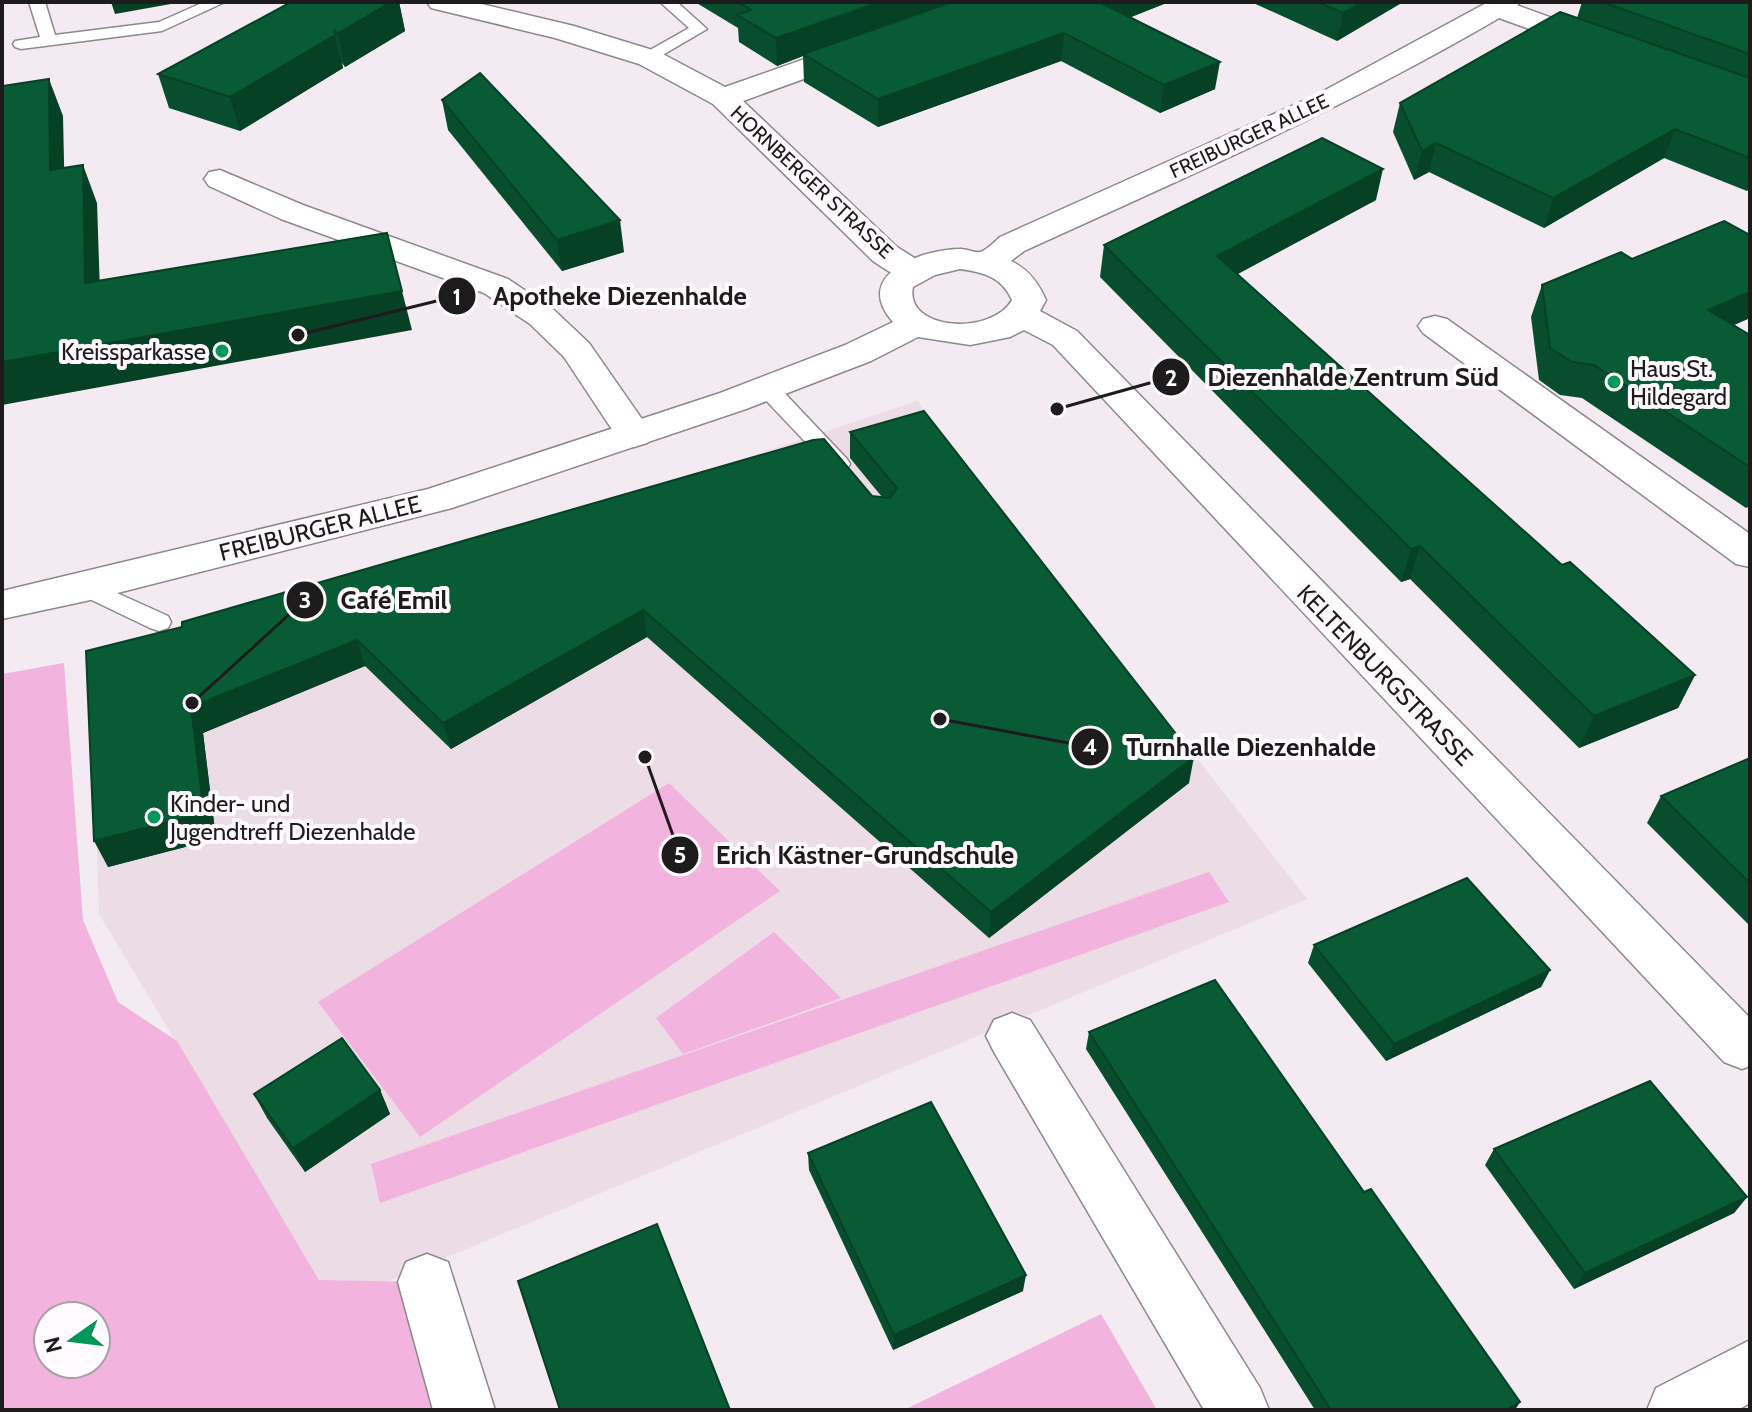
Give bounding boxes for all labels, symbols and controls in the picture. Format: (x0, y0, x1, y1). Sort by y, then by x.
street label: FREIBURGER ALLEE (1166, 89, 1332, 183)
street label: HORNBERGER STRASSE (726, 101, 898, 263)
callout: Apotheke Diezenhalde (437, 271, 763, 321)
text: Apotheke Diezenhalde (493, 280, 747, 312)
text: 1 (453, 282, 461, 311)
place label: Kreissparkasse (61, 337, 206, 366)
marker: Kreissparkasse (213, 342, 231, 360)
callout: Diezenhalde Zentrum Süd (1151, 352, 1515, 402)
place label: Haus St. Hildegard (1630, 354, 1727, 411)
text: Diezenhalde Zentrum Süd (1207, 361, 1499, 393)
text: 2 (1165, 363, 1177, 392)
marker: Haus St. Hildegard (1605, 373, 1623, 391)
street label: FREIBURGER ALLEE (216, 489, 424, 567)
callout: Café Emil (285, 575, 464, 625)
street label: KELTENBURGSTRASSE (1291, 579, 1479, 771)
text: Café Emil (341, 584, 448, 616)
text: 3 (299, 585, 311, 614)
callout: Turnhalle Diezenhalde (1070, 722, 1392, 772)
text: Turnhalle Diezenhalde (1126, 731, 1376, 763)
text: 4 (1083, 732, 1097, 761)
place label: Kinder- und Jugendtreff Diezenhalde (169, 789, 415, 846)
marker: Kinder- und Jugendtreff Diezenhalde (145, 808, 163, 826)
callout: Erich Kästner-Grundschule (660, 830, 1030, 880)
text: Erich Kästner-Grundschule (716, 839, 1014, 871)
text: 5 (674, 840, 686, 869)
north arrow (32, 1300, 112, 1380)
text: N (38, 1334, 68, 1356)

